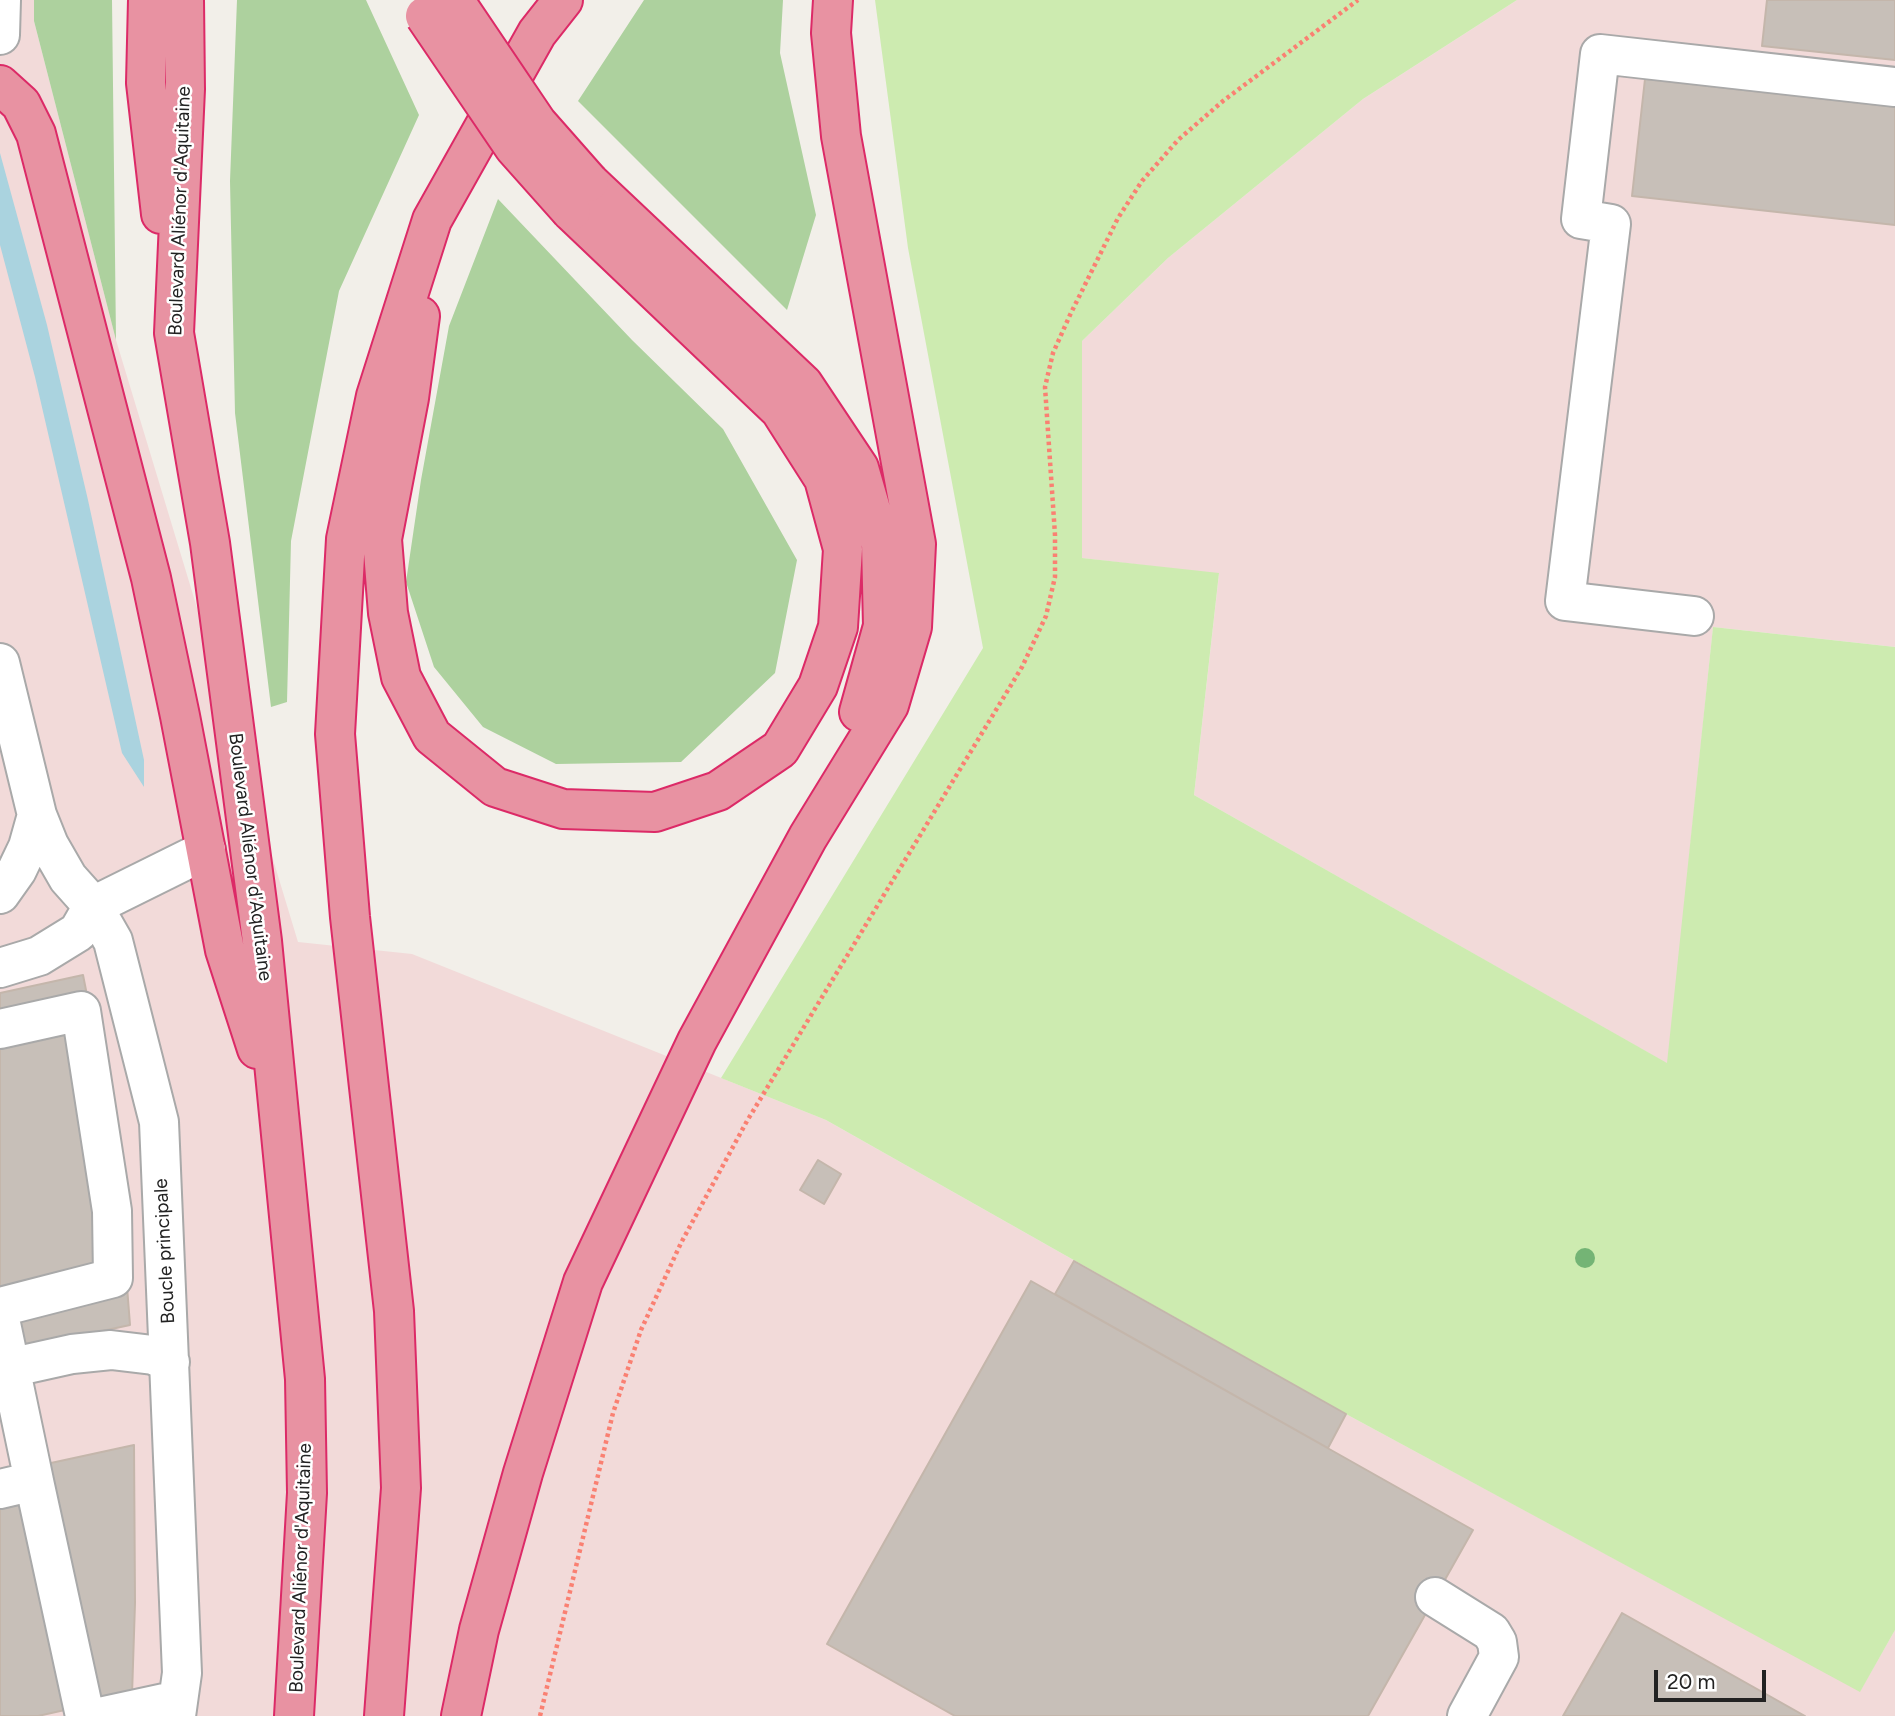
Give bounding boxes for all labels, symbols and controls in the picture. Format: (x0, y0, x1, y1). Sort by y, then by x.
street label: Boulevard Aliénor d'Aquitaine (164, 86, 196, 336)
street label: Boulevard Aliénor d'Aquitaine (223, 732, 277, 982)
street label: Boucle principale (150, 1178, 180, 1324)
street label: Boulevard Aliénor d'Aquitaine (285, 1443, 317, 1693)
scale bar (1657, 1656, 1769, 1700)
text: 20 m (1667, 1669, 1715, 1694)

